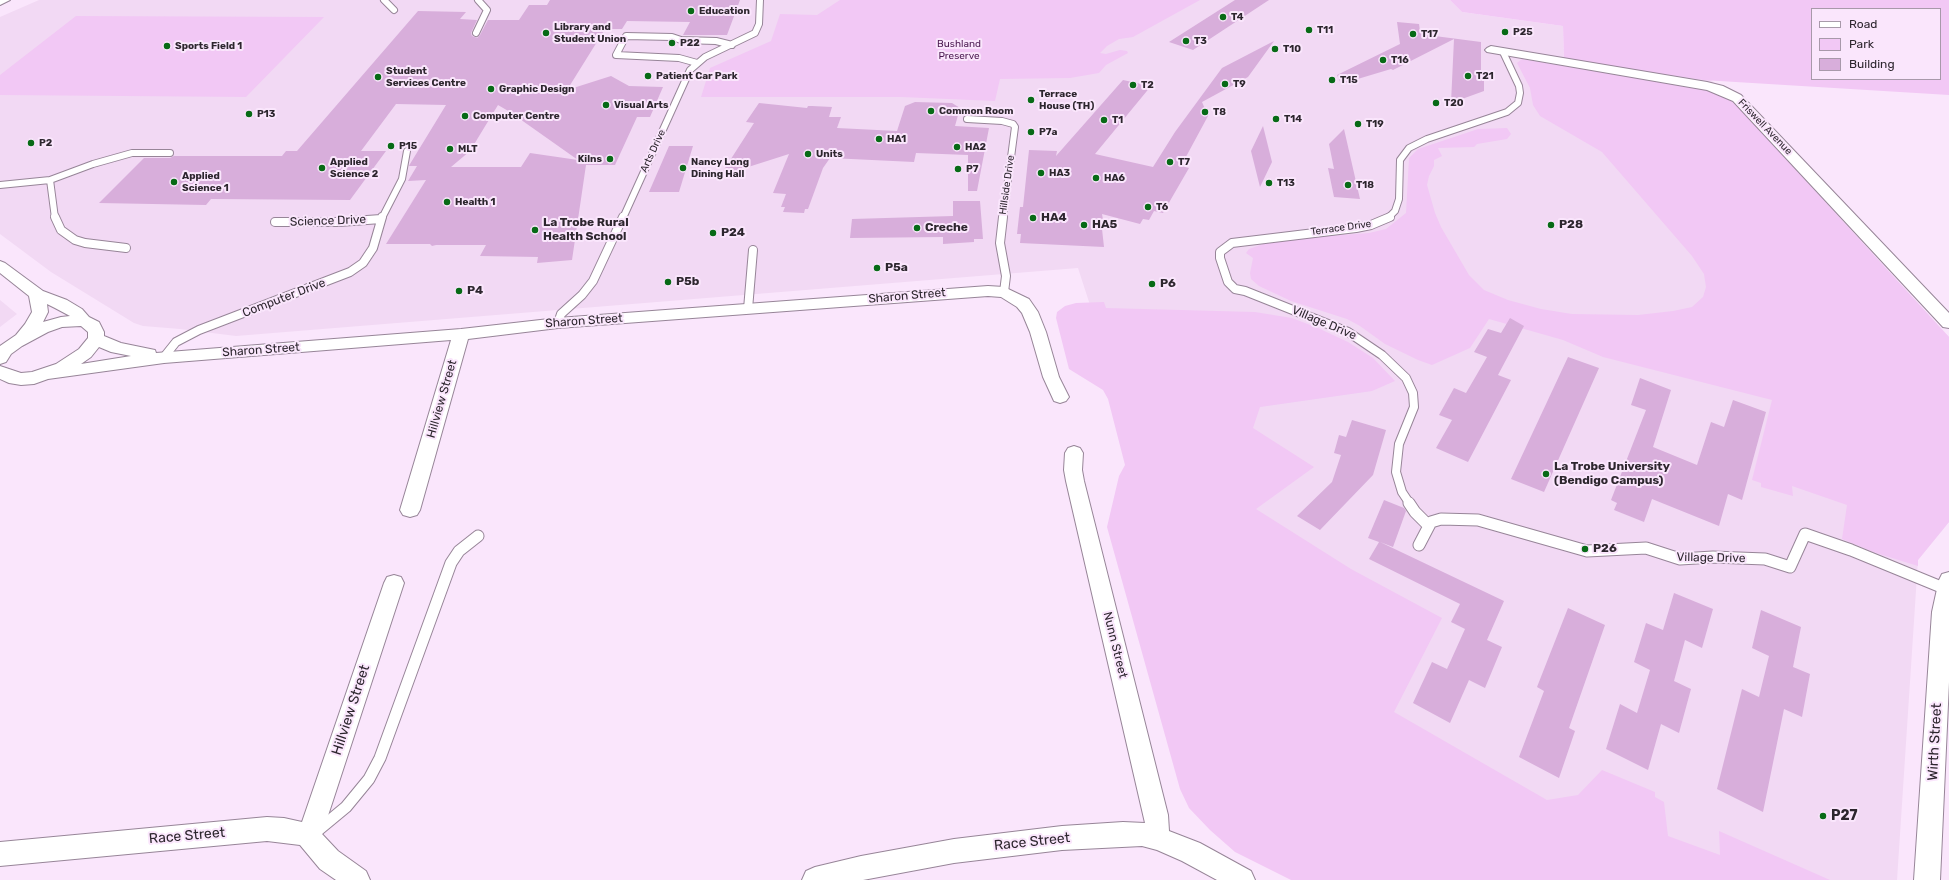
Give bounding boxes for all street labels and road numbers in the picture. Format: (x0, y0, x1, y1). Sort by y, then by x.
street label: Friswell Avenue (1735, 97, 1795, 157)
street label: Arts Drive (638, 128, 668, 174)
street label: Hillside Drive (997, 154, 1017, 216)
street label: Science Drive (290, 212, 366, 230)
street label: Terrace Drive (1310, 218, 1372, 238)
street label: Computer Drive (240, 276, 328, 320)
street label: Sharon Street (868, 285, 946, 307)
street label: Village Drive (1289, 303, 1359, 343)
street label: Sharon Street (545, 311, 623, 331)
street label: Sharon Street (222, 340, 300, 360)
street label: Hillview Street (424, 358, 460, 440)
street label: Village Drive (1676, 550, 1746, 566)
street label: Nunn Street (1100, 610, 1130, 680)
street label: Hillview Street (328, 663, 374, 757)
street label: Wirth Street (1925, 703, 1945, 781)
street label: Race Street (148, 824, 226, 848)
street label: Race Street (993, 830, 1071, 854)

